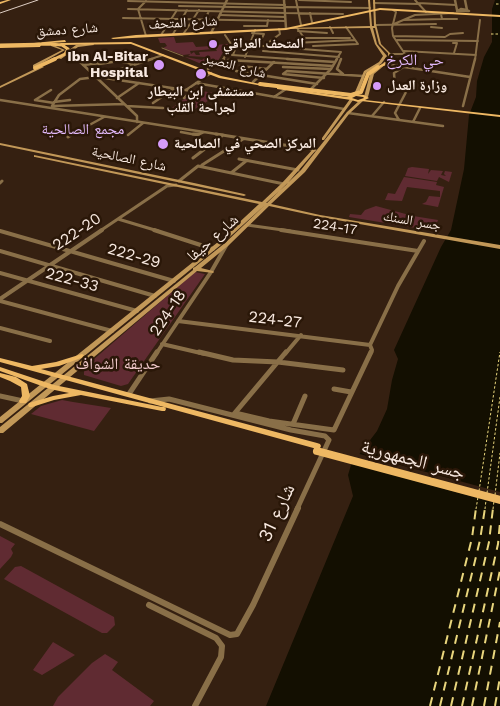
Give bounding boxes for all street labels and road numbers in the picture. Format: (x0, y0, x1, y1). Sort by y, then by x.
street label: شارع المتحف (148, 13, 218, 33)
street label: شارع دمشق (36, 19, 98, 41)
street label: شارع النصیر (202, 50, 268, 82)
street label: شارع الصالحية (90, 143, 168, 175)
street label: جسر السنك (382, 208, 442, 234)
street label: 222-20 (49, 209, 105, 255)
street label: شارع حيفا (183, 210, 243, 266)
street label: 224-17 (312, 215, 358, 239)
street label: 222-29 (105, 239, 163, 273)
street label: 222-33 (43, 264, 101, 296)
street label: 224-18 (146, 286, 190, 340)
street label: 224-27 (247, 307, 303, 333)
street label: جسر الجمهورية (359, 435, 467, 485)
street label: شارع 31 (254, 481, 300, 545)

